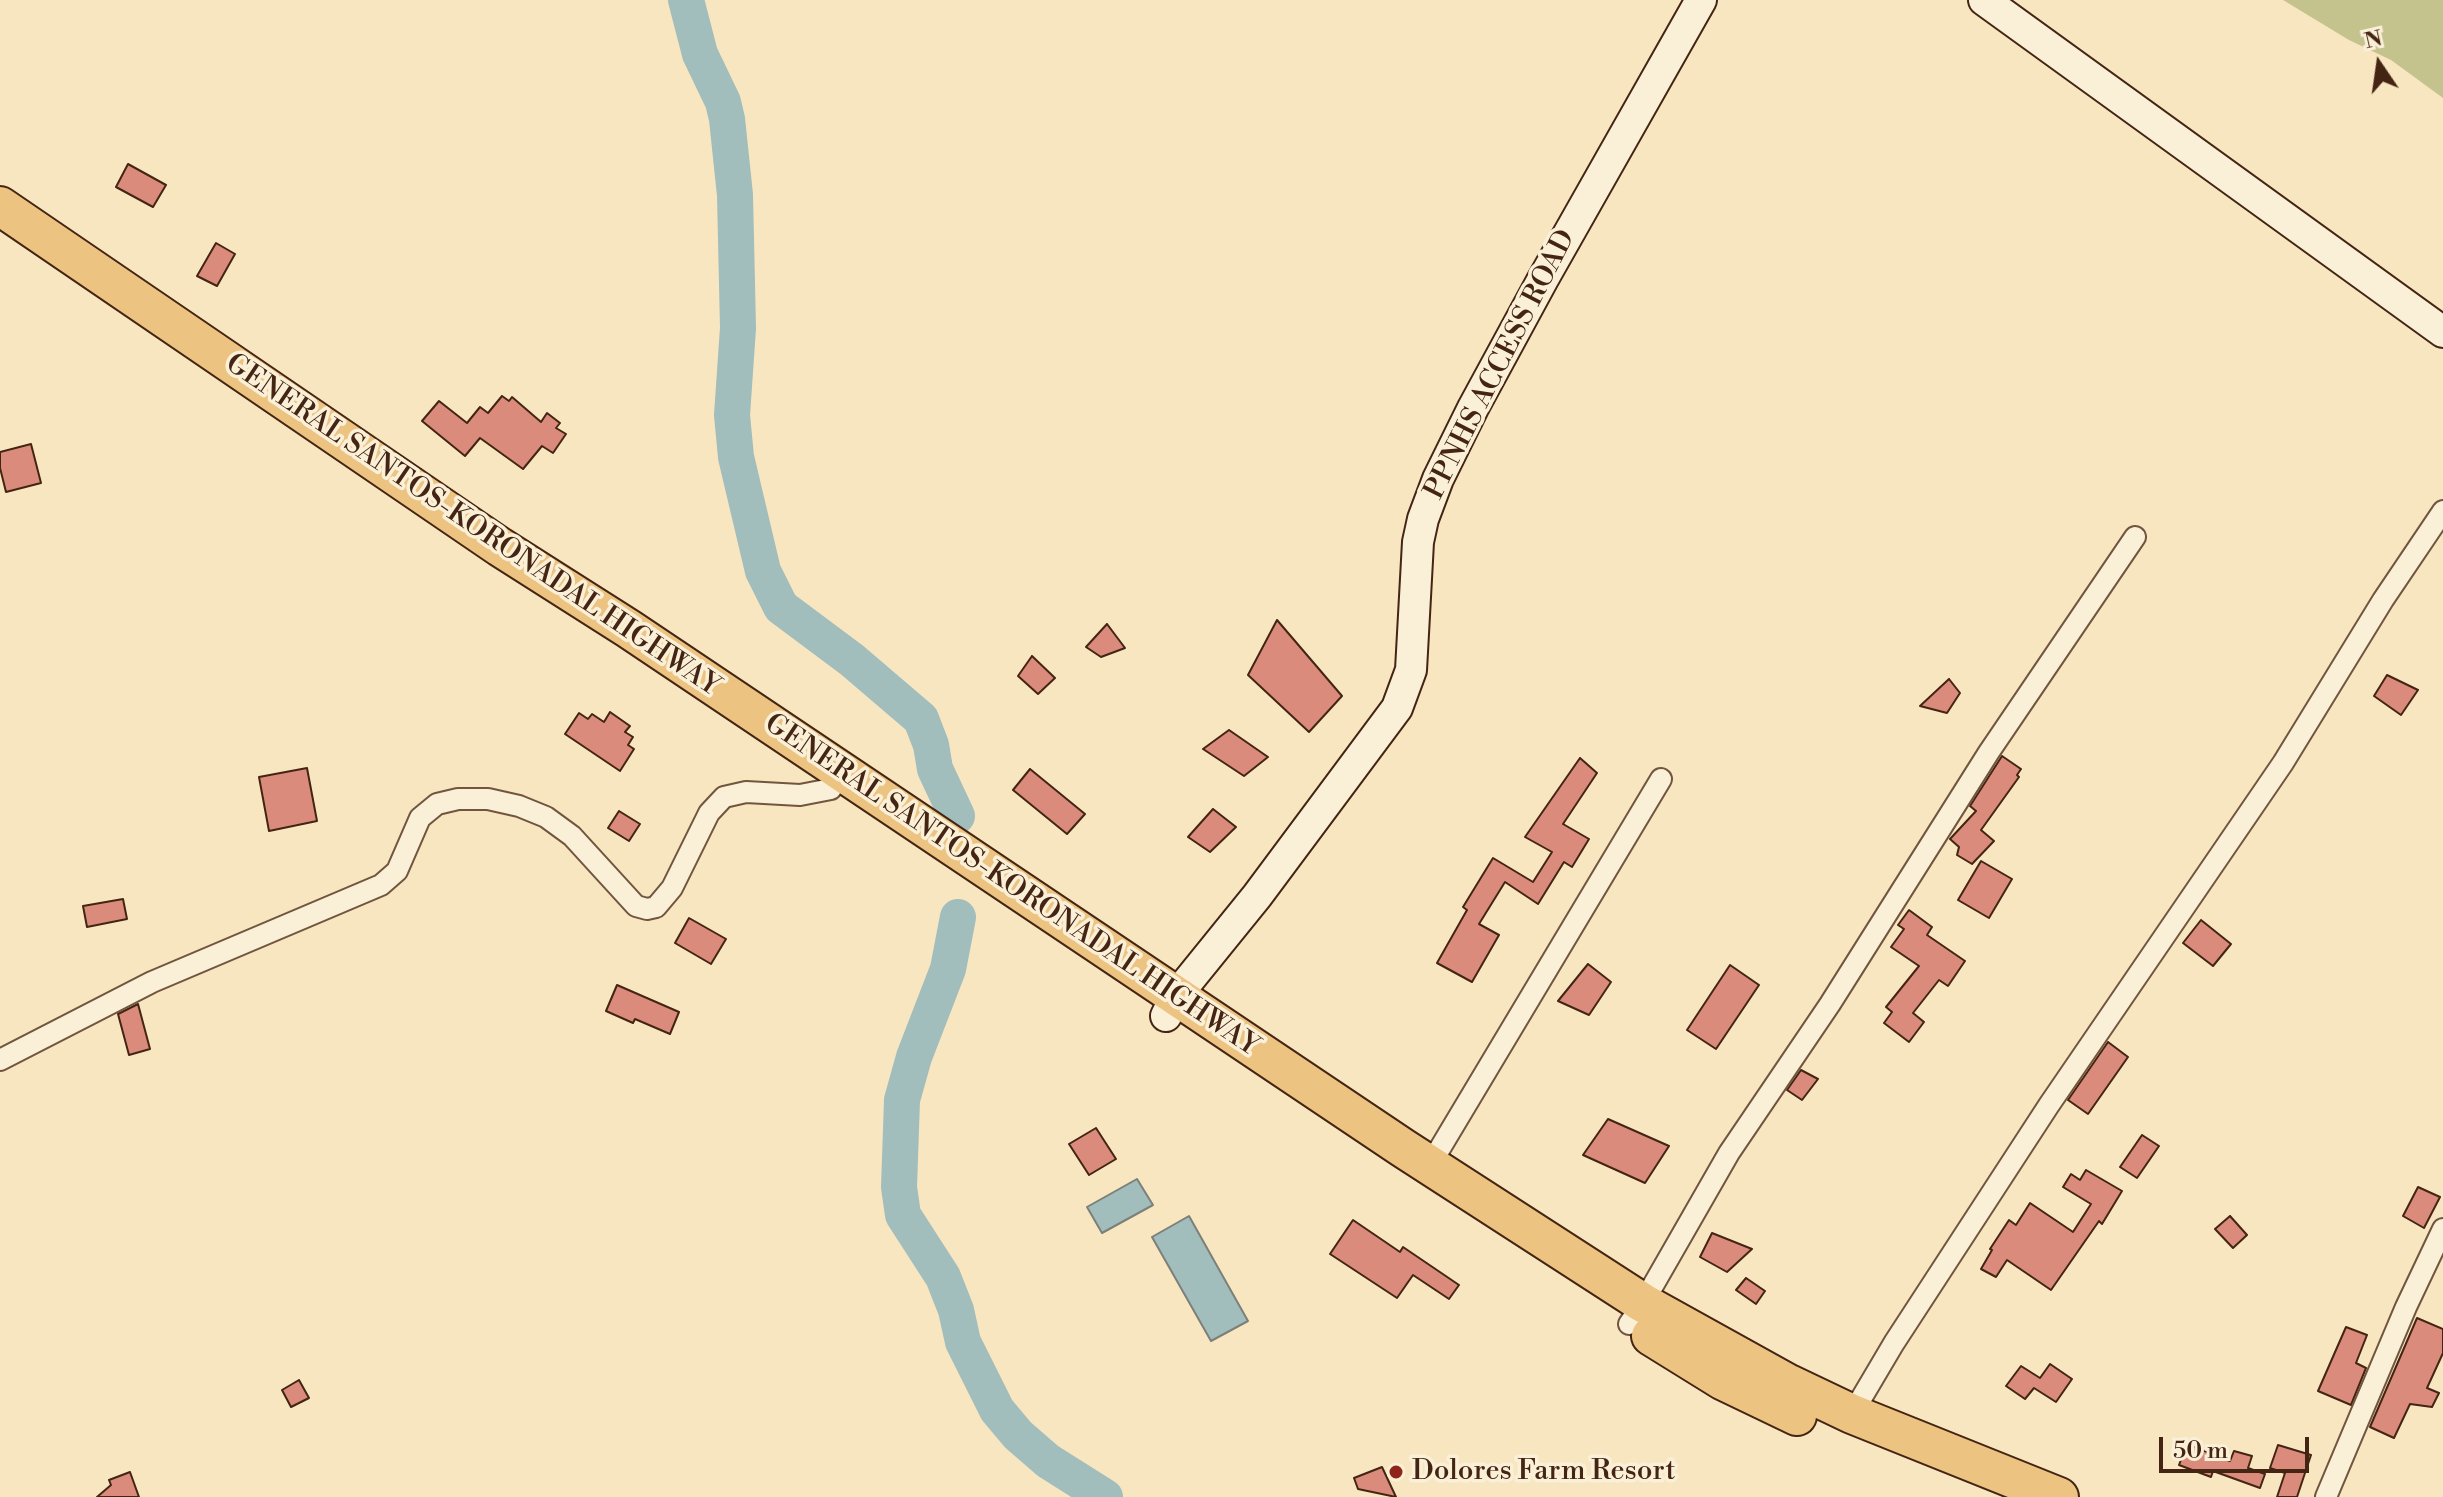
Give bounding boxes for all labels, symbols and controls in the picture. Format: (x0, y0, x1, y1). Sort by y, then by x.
north arrow (2339, 24, 2419, 104)
text: N (2362, 25, 2385, 55)
street label: PPNHS ACCESS ROAD (1418, 225, 1584, 505)
street label: GENERAL SANTOS-KORONADAL HIGHWAY (219, 348, 725, 704)
street label: GENERAL SANTOS-KORONADAL HIGHWAY (758, 708, 1264, 1064)
scale bar (2163, 1421, 2313, 1471)
text: 50 m (2173, 1436, 2228, 1466)
place label: Dolores Farm Resort (1412, 1455, 1675, 1489)
marker: Dolores Farm Resort (1387, 1463, 1405, 1481)

